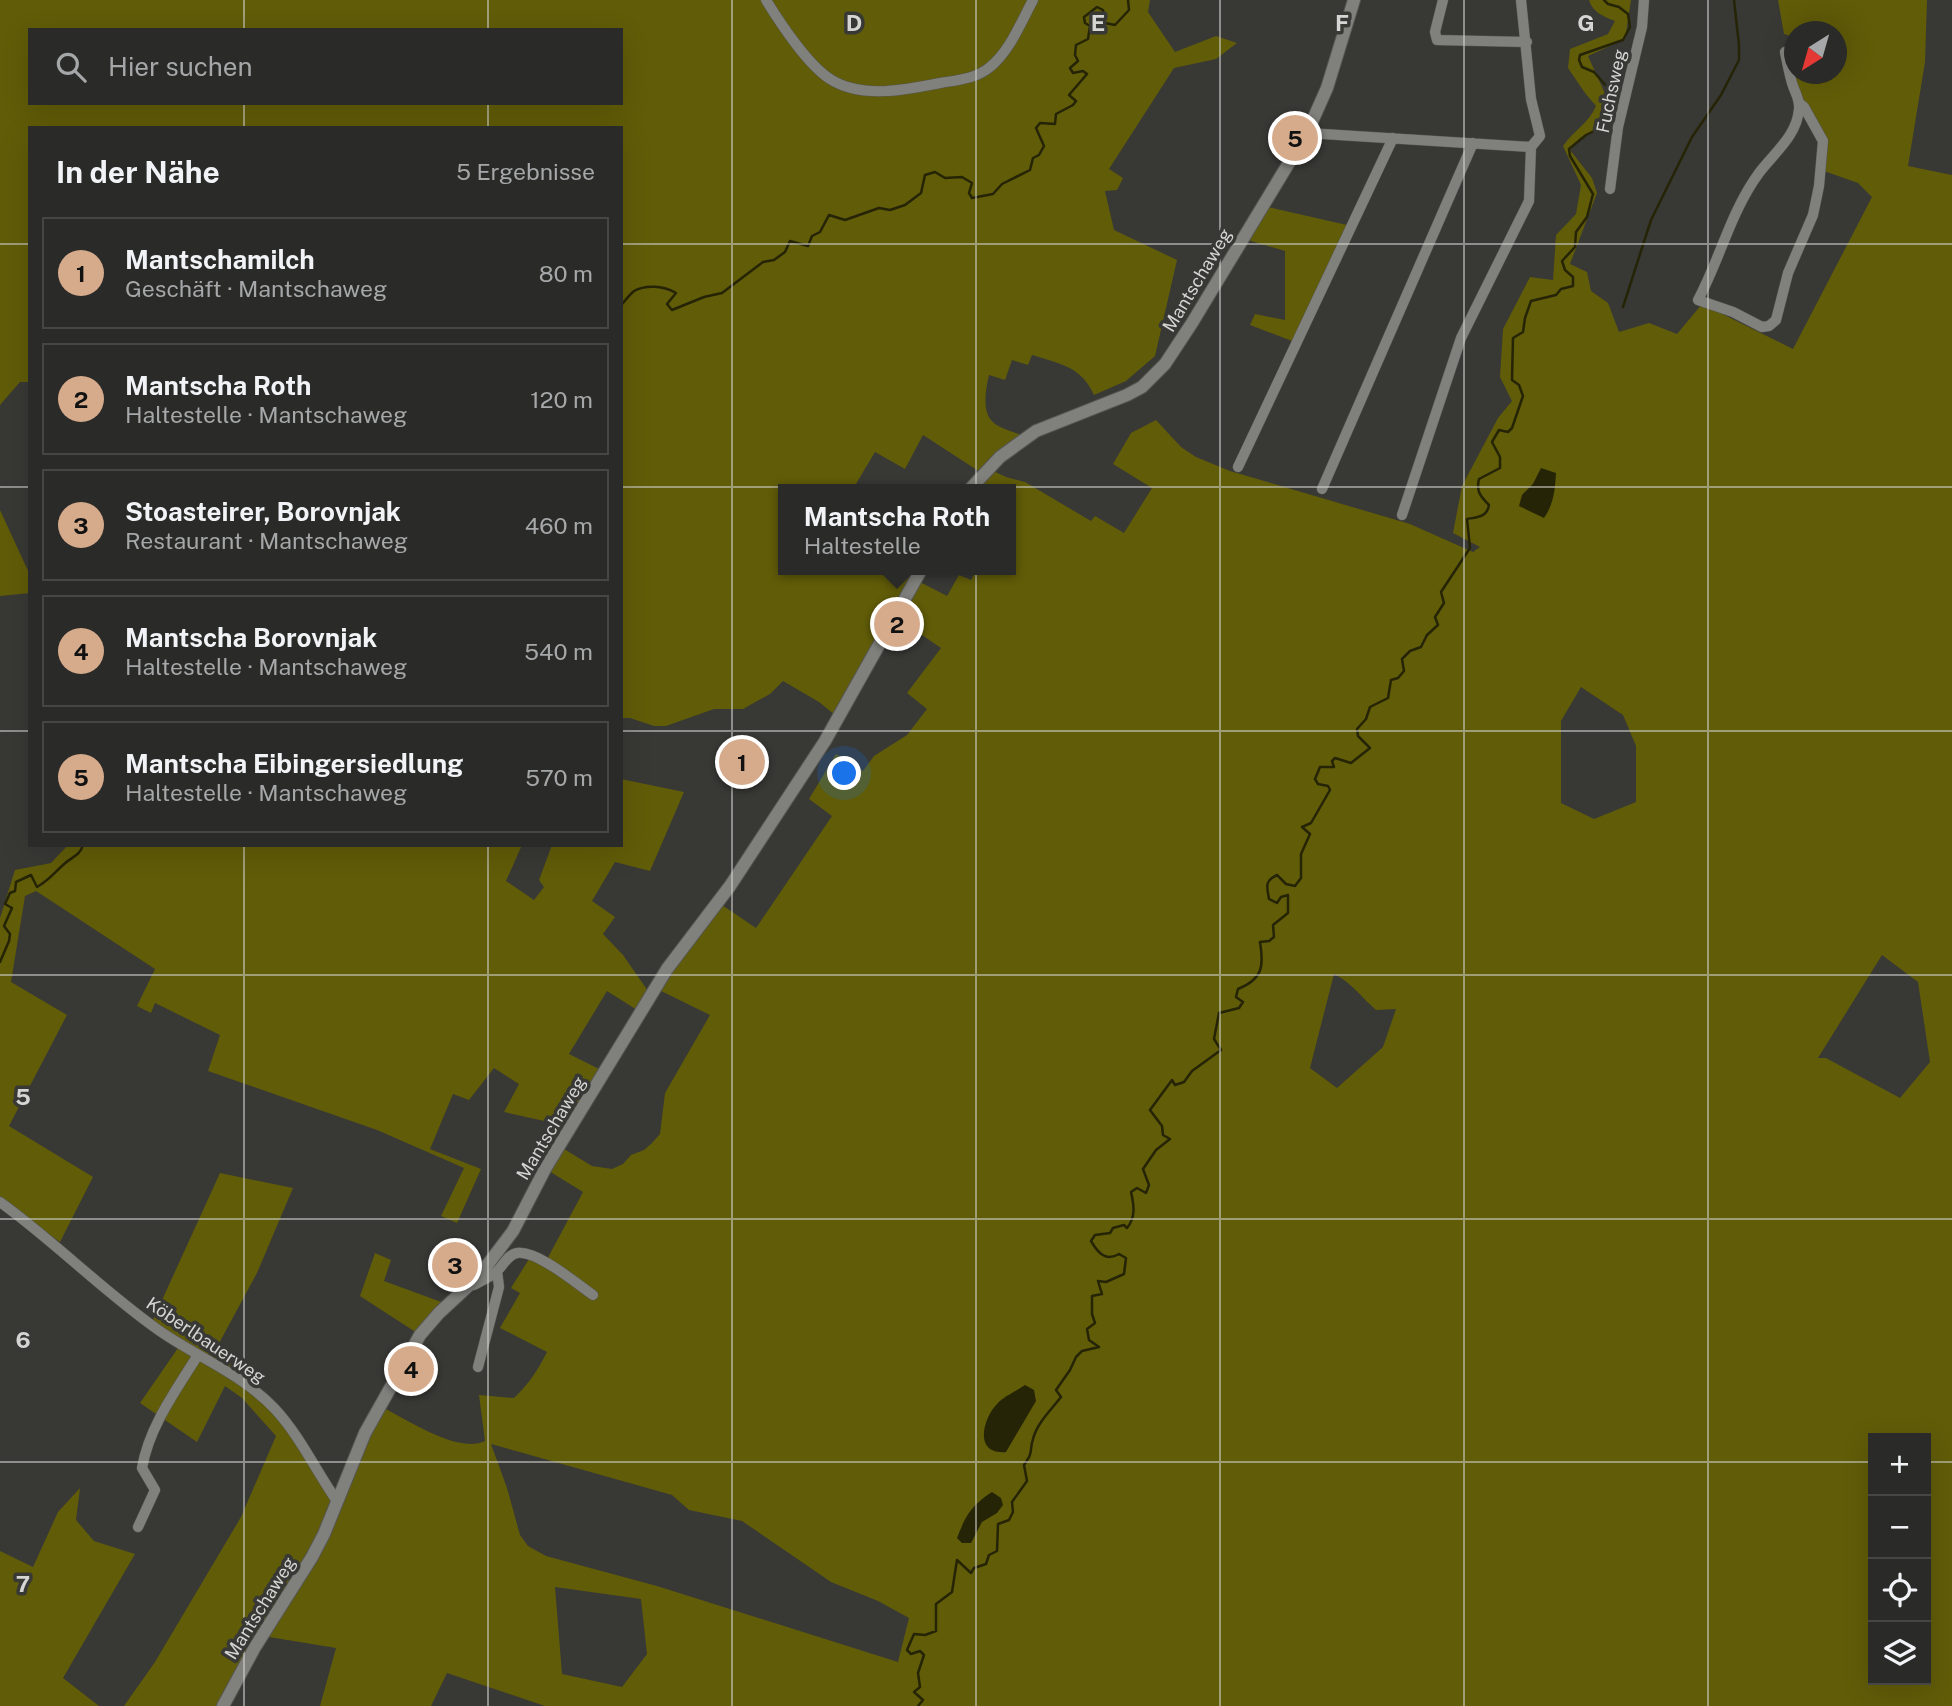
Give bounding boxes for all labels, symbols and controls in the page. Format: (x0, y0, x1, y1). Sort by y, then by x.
text: D (846, 9, 862, 36)
text: E (1091, 9, 1105, 36)
text: F (1335, 9, 1349, 36)
text: G (1577, 9, 1595, 36)
north arrow (1784, 21, 1847, 84)
search box (28, 28, 623, 105)
street label: Fuchsweg (1592, 47, 1630, 135)
icon: search (52, 48, 90, 86)
text: Hier suchen (108, 51, 253, 82)
pin: 5 (1272, 112, 1318, 164)
text: In der Nähe (56, 154, 220, 190)
text: 5 Ergebnisse (456, 158, 595, 185)
street label: Mantschaweg (1158, 225, 1236, 335)
text: Mantschamilch (125, 244, 315, 275)
text: 1 (76, 260, 86, 287)
text: 80 m (539, 260, 593, 287)
text: Geschäft · Mantschaweg (125, 275, 387, 302)
text: Mantscha Roth (125, 370, 311, 401)
text: 2 (74, 386, 88, 413)
text: 120 m (530, 386, 593, 413)
text: Haltestelle · Mantschaweg (125, 401, 407, 428)
popup (778, 484, 1016, 575)
text: Stoasteirer, Borovnjak (125, 496, 401, 527)
text: Mantscha Roth (804, 501, 990, 532)
text: 3 (73, 512, 89, 539)
text: 460 m (525, 512, 593, 539)
text: Restaurant · Mantschaweg (125, 527, 408, 554)
text: Haltestelle (804, 532, 921, 559)
pin: 2 (874, 598, 920, 650)
text: Mantscha Borovnjak (125, 622, 377, 653)
text: 4 (73, 638, 89, 665)
text: 540 m (524, 638, 593, 665)
text: Haltestelle · Mantschaweg (125, 653, 407, 680)
pin: 1 (719, 736, 765, 788)
text: Mantscha Eibingersiedlung (125, 748, 463, 779)
your location (827, 756, 861, 790)
text: 5 (73, 764, 89, 791)
text: 570 m (525, 764, 593, 791)
text: Haltestelle · Mantschaweg (125, 779, 407, 806)
street label: Mantschaweg (512, 1073, 590, 1183)
text: 5 (15, 1083, 31, 1110)
pin: 3 (432, 1239, 478, 1291)
street label: Köberlbauerweg (143, 1292, 269, 1388)
text: 6 (15, 1326, 31, 1353)
pin: 4 (388, 1343, 434, 1395)
map controls (1868, 1433, 1931, 1685)
button: + (1868, 1433, 1931, 1496)
button: − (1868, 1496, 1931, 1559)
street label: Mantschaweg (220, 1553, 300, 1663)
button: locate (1868, 1559, 1931, 1622)
text: 7 (16, 1570, 30, 1597)
button: layers (1868, 1622, 1931, 1685)

